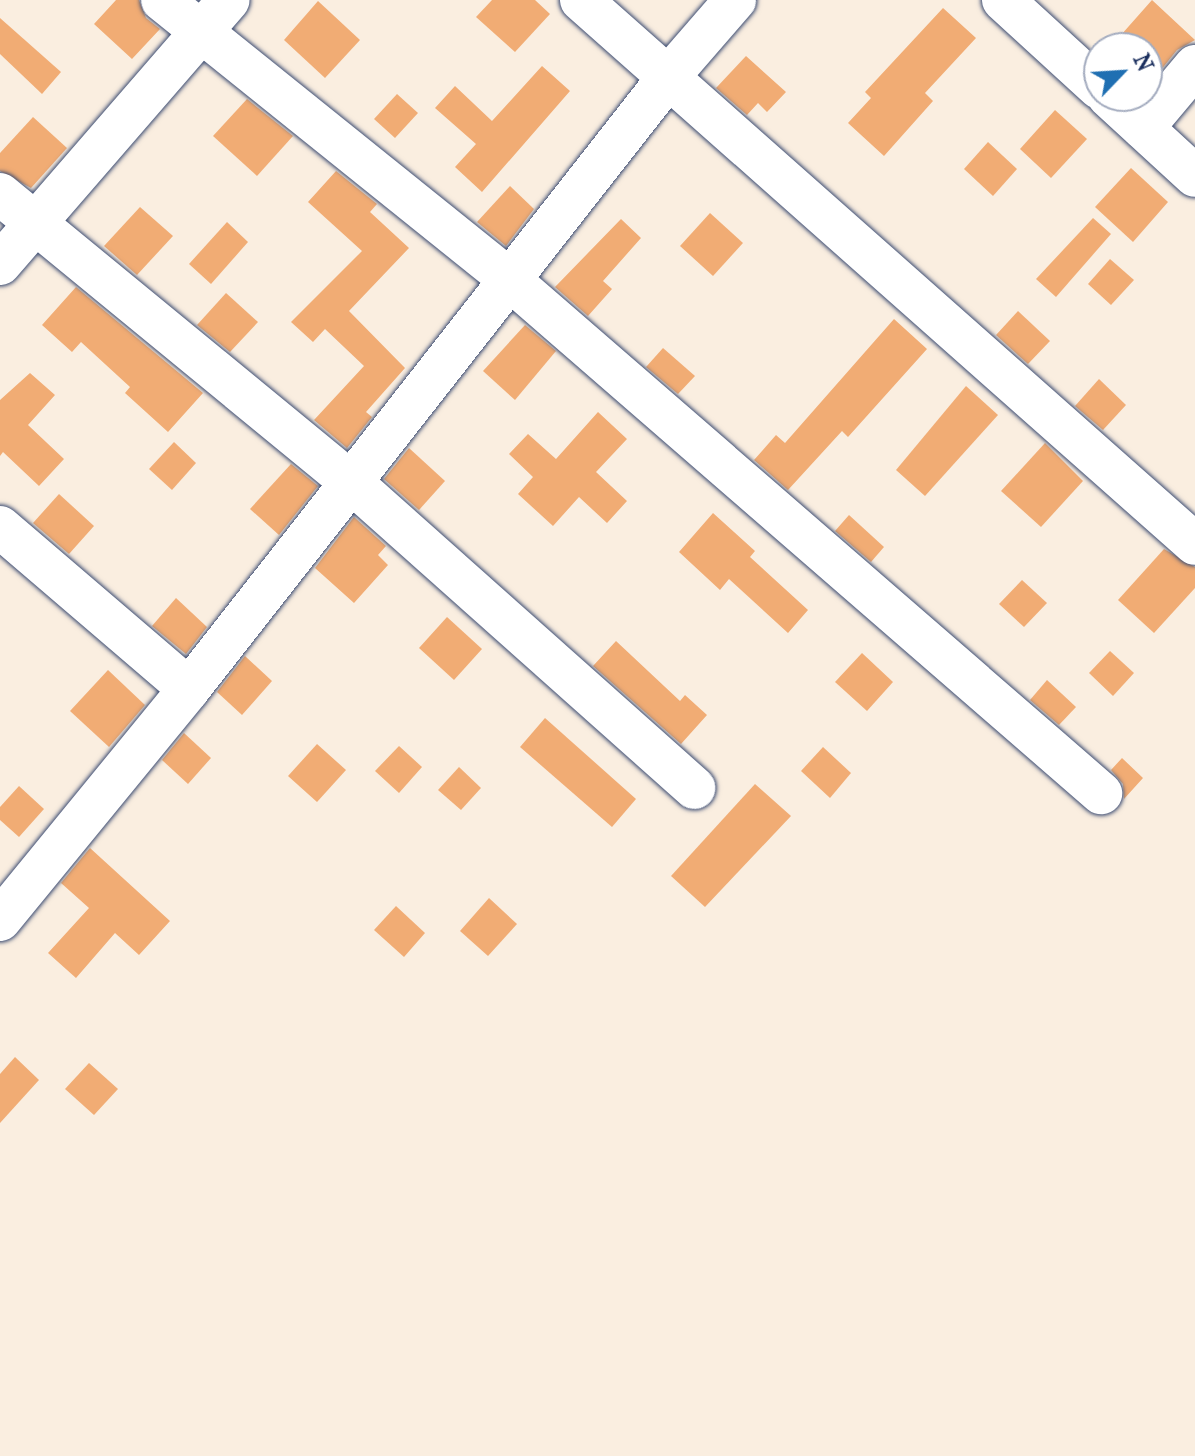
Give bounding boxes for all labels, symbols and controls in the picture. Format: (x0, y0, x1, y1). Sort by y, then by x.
north arrow (1083, 32, 1163, 112)
text: N (1128, 50, 1158, 76)

